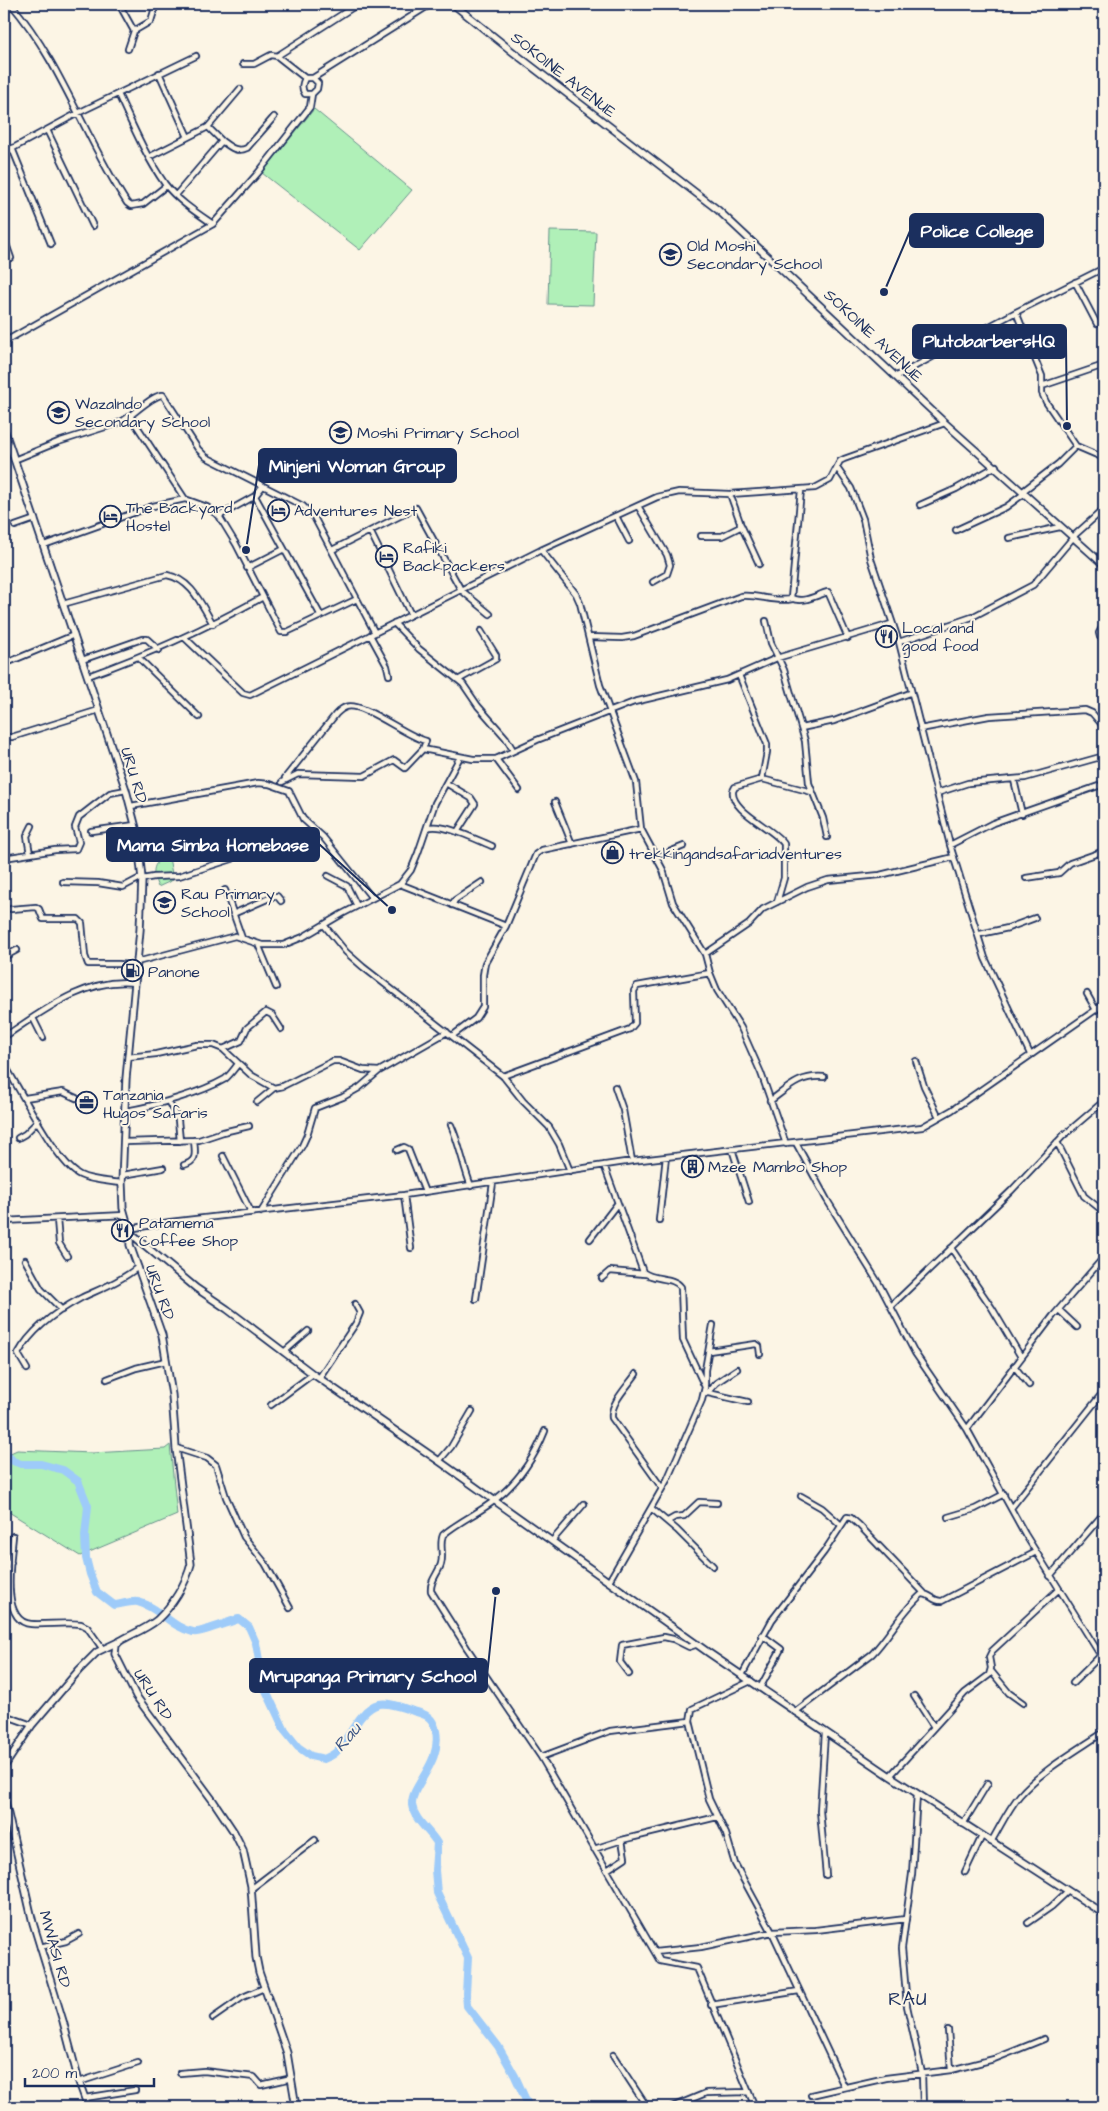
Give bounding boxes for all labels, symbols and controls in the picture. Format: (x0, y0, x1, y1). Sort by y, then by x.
street label: SOKOINE AVENUE (506, 27, 621, 123)
callout: Police College (910, 214, 1043, 247)
text: Police College (921, 219, 1034, 245)
place label: Old Moshi Secondary School (687, 235, 822, 276)
school or university icon: Old Moshi Secondary School (659, 242, 683, 266)
street label: SOKOINE AVENUE (819, 284, 928, 388)
callout: PlutobarbersHQ (913, 325, 1066, 358)
text: PlutobarbersHQ (923, 329, 1055, 354)
place label: Wazalndo Secondary School (75, 393, 210, 434)
school or university icon: Wazalndo Secondary School (47, 400, 71, 424)
school or university icon: Moshi Primary School (329, 420, 353, 444)
place label: Moshi Primary School (357, 422, 519, 445)
callout: Minjeni Woman Group (259, 449, 456, 482)
text: Minjeni Woman Group (269, 454, 445, 479)
place label: The Backyard Hostel (126, 497, 232, 537)
hotel icon: Adventures Nest (266, 498, 290, 522)
place label: Adventures Nest (294, 500, 418, 522)
hotel icon: The Backyard Hostel (98, 504, 122, 528)
place label: Rafiki Backpackers (403, 537, 505, 577)
hotel icon: Rafiki Backpackers (375, 544, 399, 568)
place label: Local and good food (902, 617, 979, 658)
restaurant icon: Local and good food (874, 624, 898, 648)
street label: URU RD (115, 745, 153, 806)
callout: Mama Simba Homebase (107, 828, 319, 861)
text: Mama Simba Homebase (117, 833, 309, 858)
shop icon: trekkingandsafariadventures (601, 841, 625, 865)
place label: trekkingandsafariadventures (629, 843, 842, 866)
place label: Rau Primary School (181, 883, 275, 923)
school or university icon: Rau Primary School (153, 890, 177, 914)
fuel station icon: Panone (120, 959, 144, 983)
place label: Panone (148, 961, 200, 983)
place label: Tanzania Hugos Safaris (103, 1084, 208, 1125)
office icon: Tanzania Hugos Safaris (75, 1091, 99, 1115)
building icon: Mzee Mambo Shop (680, 1154, 704, 1178)
place label: Mzee Mambo Shop (708, 1156, 847, 1178)
place label: Patamema Coffee Shop (139, 1212, 238, 1252)
restaurant icon: Patamema Coffee Shop (111, 1219, 135, 1243)
street label: URU RD (140, 1262, 180, 1323)
callout: Mrupanga Primary School (250, 1659, 487, 1692)
street label: URU RD (128, 1664, 178, 1725)
text: Mrupanga Primary School (259, 1664, 477, 1690)
water label: Rau (328, 1717, 368, 1757)
street label: MWASI RD (34, 1908, 77, 1990)
district label: RAU (888, 1986, 928, 2013)
scale bar (25, 2056, 154, 2088)
text: 200 m (32, 2063, 78, 2084)

